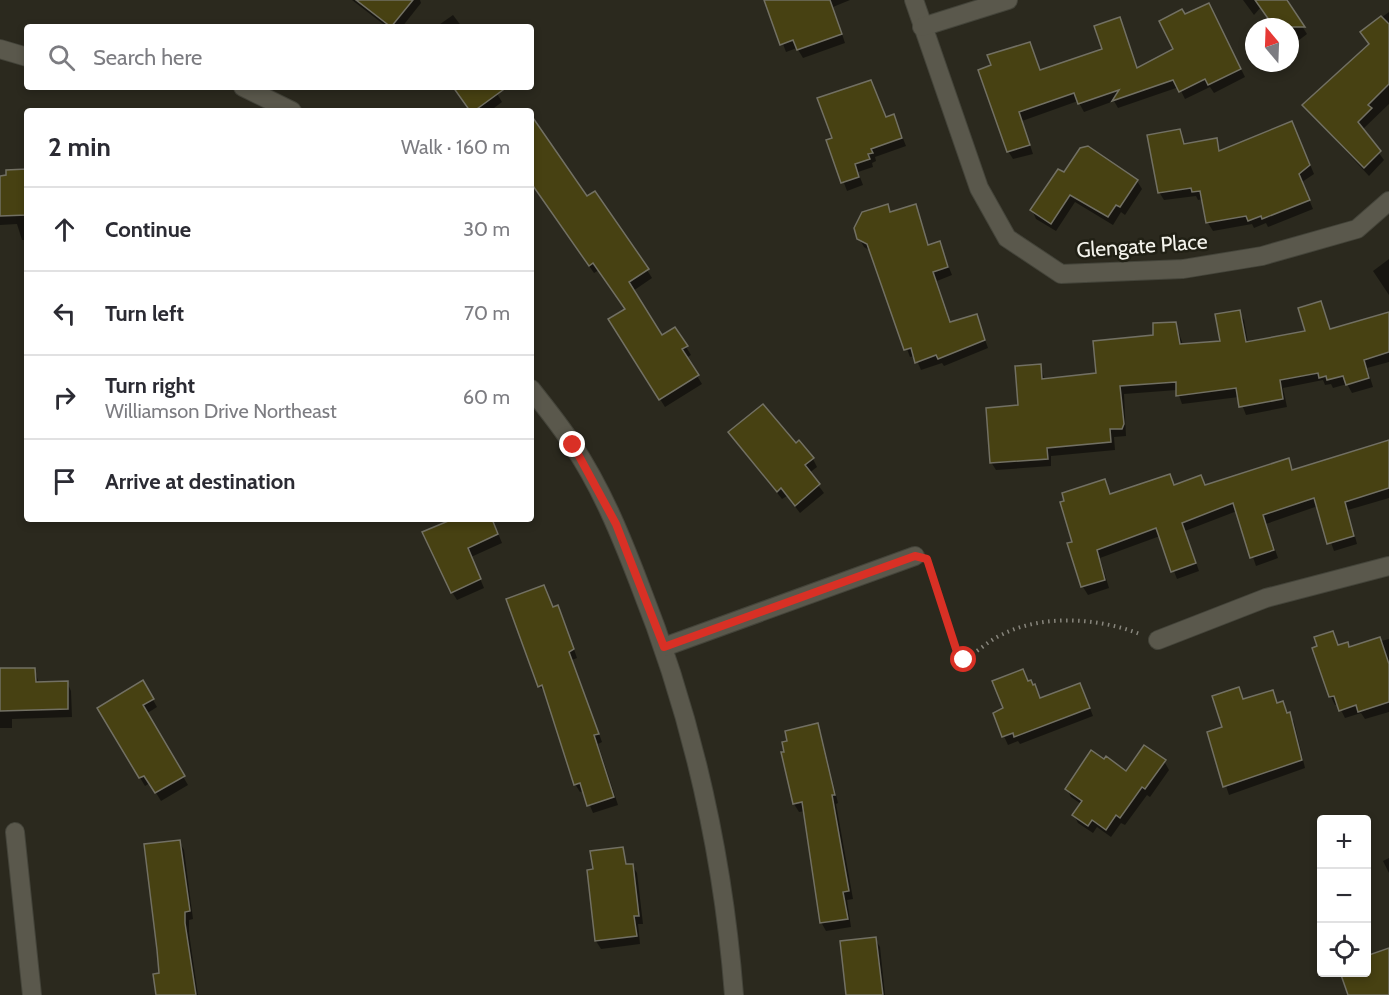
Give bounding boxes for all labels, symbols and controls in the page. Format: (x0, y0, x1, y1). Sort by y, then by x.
north arrow (1245, 18, 1299, 72)
search box (24, 24, 534, 90)
icon: search (45, 41, 78, 74)
text: Search here (93, 44, 202, 71)
text: 2 min (48, 131, 111, 163)
text: Walk · 160 m (401, 135, 510, 159)
icon: ahead (48, 213, 81, 246)
text: Continue (105, 216, 191, 243)
text: 30 m (463, 217, 510, 241)
street label: Glengate Place (1076, 228, 1209, 263)
icon: left (48, 297, 81, 330)
text: Turn left (105, 300, 184, 327)
text: 70 m (464, 301, 510, 325)
text: Turn right (105, 372, 195, 399)
icon: right (48, 381, 81, 414)
text: 60 m (463, 385, 510, 409)
text: Williamson Drive Northeast (105, 399, 337, 423)
route end (559, 431, 585, 457)
icon: arrive (48, 465, 81, 498)
text: Arrive at destination (105, 468, 295, 495)
route start (950, 646, 976, 672)
map controls (1317, 815, 1371, 977)
button: + (1317, 815, 1371, 869)
button: − (1317, 869, 1371, 923)
button: locate (1317, 923, 1371, 977)

